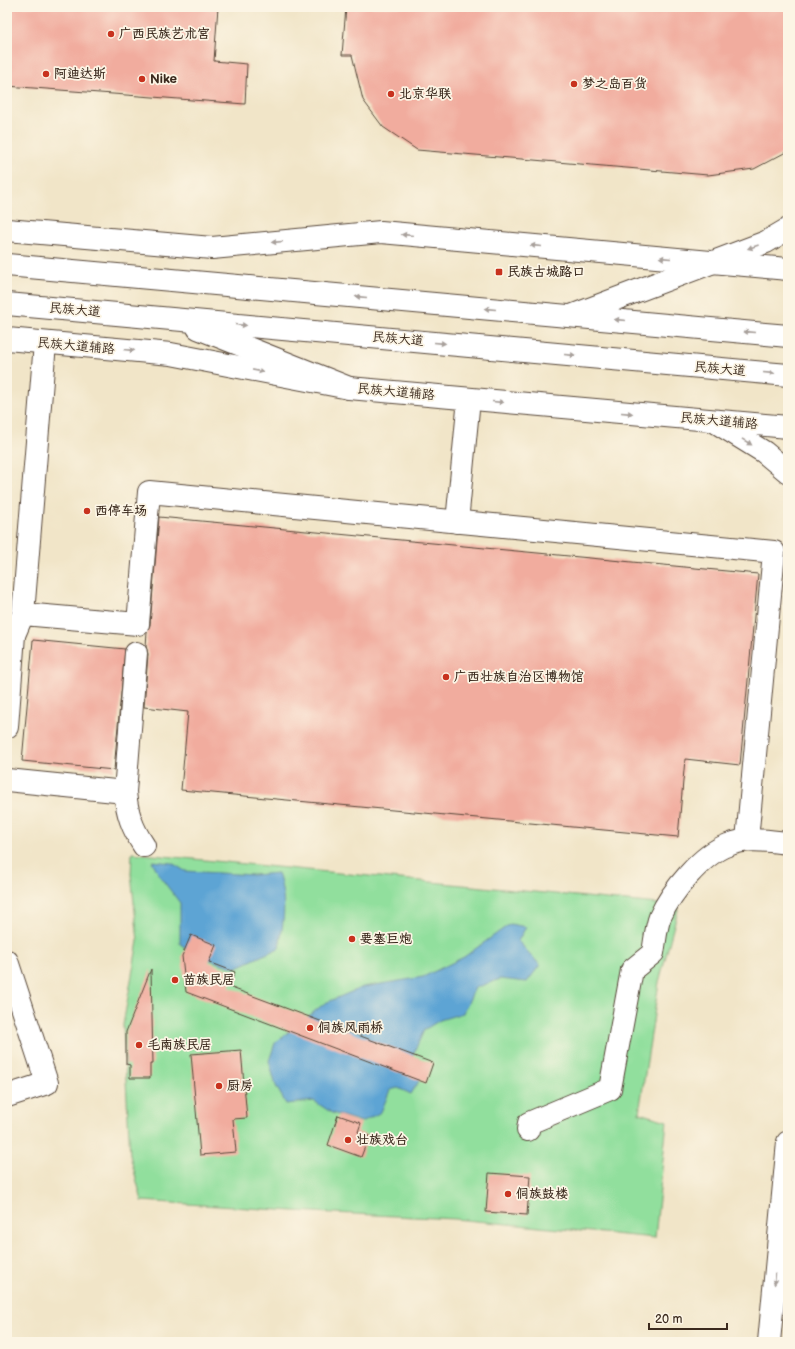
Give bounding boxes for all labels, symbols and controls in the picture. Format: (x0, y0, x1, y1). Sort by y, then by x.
place label: 广西民族艺术宫 (119, 26, 210, 42)
marker: 广西民族艺术宫 (106, 29, 116, 39)
place label: 阿迪达斯 (54, 66, 106, 82)
marker: 阿迪达斯 (41, 69, 51, 79)
place label: Nike (150, 71, 178, 87)
marker: Nike (137, 74, 147, 84)
place label: 梦之岛百货 (582, 76, 647, 92)
marker: 梦之岛百货 (569, 79, 579, 89)
place label: 北京华联 (399, 86, 451, 102)
marker: 北京华联 (386, 89, 396, 99)
one-way arrow (401, 231, 413, 238)
one-way arrow (271, 239, 283, 246)
one-way arrow (530, 243, 542, 250)
one-way arrow (747, 244, 759, 250)
one-way arrow (659, 255, 672, 261)
place label: 民族古城路口 (507, 264, 585, 280)
marker: 民族古城路口 (494, 267, 504, 277)
one-way arrow (355, 294, 367, 300)
street label: 民族大道 (48, 300, 102, 320)
one-way arrow (484, 305, 496, 312)
one-way arrow (614, 317, 626, 324)
one-way arrow (235, 322, 247, 329)
street label: 民族大道 (371, 329, 425, 349)
one-way arrow (743, 329, 755, 336)
street label: 民族大道辅路 (36, 335, 116, 357)
one-way arrow (434, 340, 446, 347)
one-way arrow (123, 347, 136, 354)
one-way arrow (564, 352, 576, 358)
street label: 民族大道 (693, 359, 747, 379)
one-way arrow (252, 368, 264, 374)
one-way arrow (763, 370, 775, 376)
street label: 民族大道辅路 (356, 381, 436, 403)
one-way arrow (491, 398, 504, 405)
one-way arrow (621, 410, 633, 416)
street label: 民族大道辅路 (679, 410, 759, 432)
one-way arrow (741, 438, 753, 445)
place label: 西停车场 (95, 503, 147, 519)
marker: 西停车场 (82, 506, 92, 516)
place label: 广西壮族自治区博物馆 (454, 669, 584, 685)
marker: 广西壮族自治区博物馆 (441, 672, 451, 682)
place label: 要塞巨炮 (360, 931, 412, 947)
marker: 要塞巨炮 (347, 934, 357, 944)
place label: 苗族民居 (183, 972, 235, 988)
marker: 苗族民居 (170, 975, 180, 985)
place label: 侗族风雨桥 (318, 1020, 383, 1036)
marker: 侗族风雨桥 (305, 1023, 315, 1033)
place label: 毛南族民居 (147, 1037, 212, 1053)
marker: 毛南族民居 (134, 1040, 144, 1050)
place label: 厨房 (227, 1078, 253, 1094)
marker: 厨房 (214, 1081, 224, 1091)
place label: 壮族戏台 (356, 1132, 408, 1148)
marker: 壮族戏台 (343, 1135, 353, 1145)
place label: 侗族鼓楼 (516, 1186, 568, 1202)
marker: 侗族鼓楼 (503, 1189, 513, 1199)
one-way arrow (772, 1273, 779, 1285)
scale bar (649, 1305, 727, 1331)
text: 20 m (655, 1312, 682, 1327)

